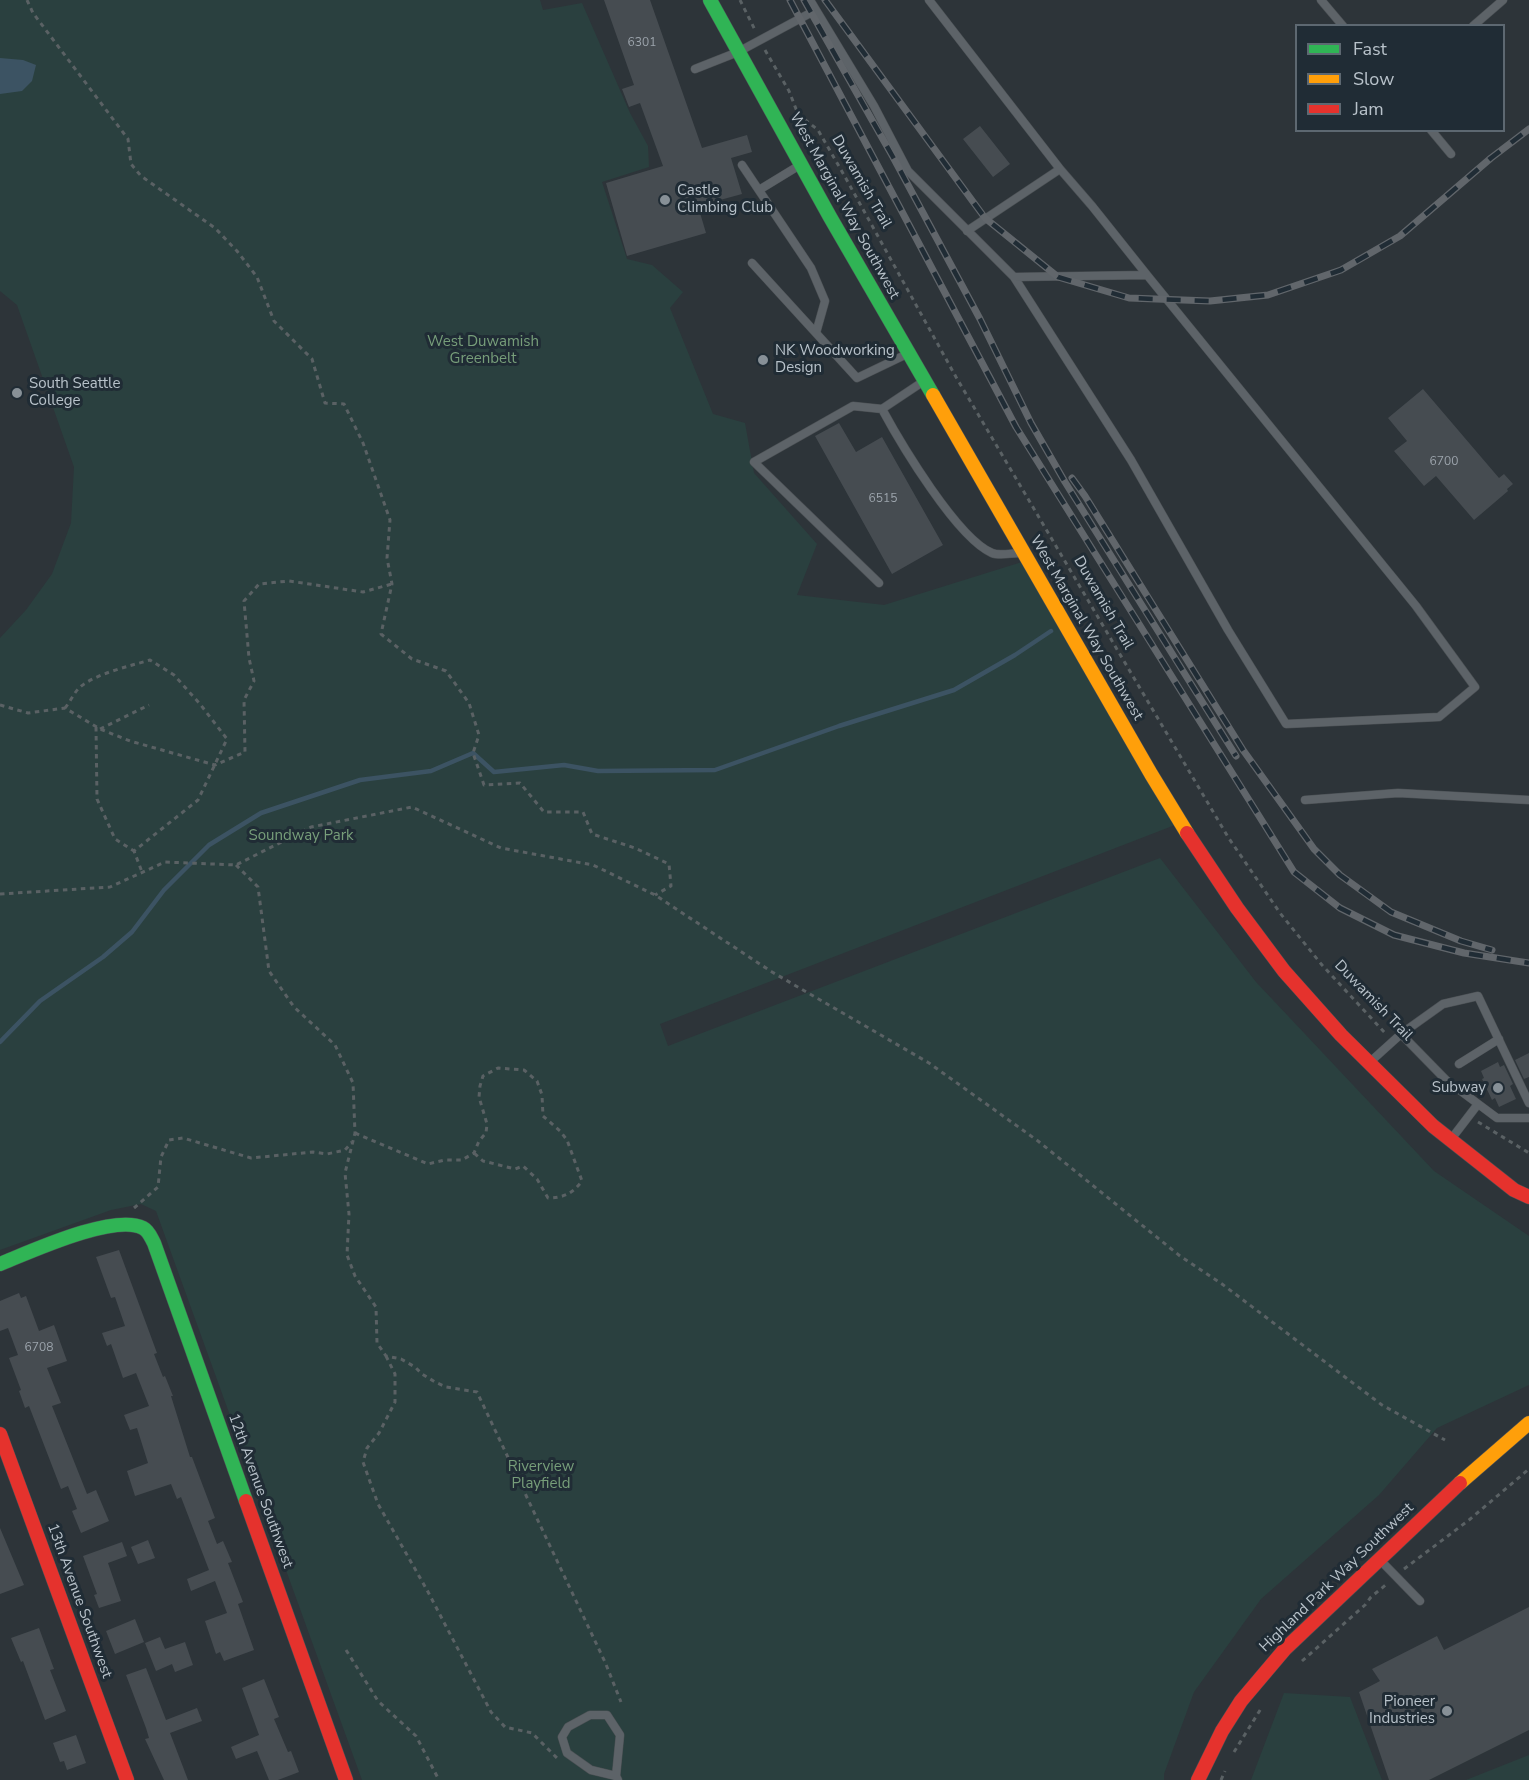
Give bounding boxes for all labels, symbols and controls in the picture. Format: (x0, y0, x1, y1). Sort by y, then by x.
legend (1295, 24, 1505, 132)
house number: 6301 (628, 36, 656, 50)
text: Fast (1353, 37, 1387, 61)
text: Slow (1353, 67, 1394, 91)
text: Jam (1353, 97, 1384, 121)
street label: West Marginal Way Southwest (785, 110, 903, 302)
street label: Duwamish Trail (827, 132, 895, 232)
place label: Castle Climbing Club (677, 182, 773, 217)
marker: Castle Climbing Club (658, 193, 672, 207)
park label: West Duwamish Greenbelt (427, 333, 539, 368)
place label: NK Woodworking Design (775, 342, 895, 377)
marker: NK Woodworking Design (756, 353, 770, 367)
place label: South Seattle College (29, 375, 120, 410)
marker: South Seattle College (10, 386, 24, 400)
house number: 6700 (1430, 455, 1458, 469)
house number: 6515 (869, 492, 897, 506)
street label: West Marginal Way Southwest (1026, 532, 1146, 724)
street label: Duwamish Trail (1069, 553, 1137, 653)
park label: Soundway Park (248, 827, 354, 845)
street label: Duwamish Trail (1330, 957, 1416, 1045)
place label: Subway (1432, 1079, 1486, 1097)
marker: Subway (1491, 1081, 1505, 1095)
house number: 6708 (25, 1341, 53, 1355)
street label: 12th Avenue Southwest (224, 1411, 296, 1571)
park label: Riverview Playfield (508, 1458, 574, 1493)
street label: Highland Park Way Southwest (1256, 1500, 1418, 1656)
street label: 13th Avenue Southwest (43, 1521, 115, 1681)
place label: Pioneer Industries (1369, 1693, 1435, 1728)
marker: Pioneer Industries (1440, 1704, 1454, 1718)

